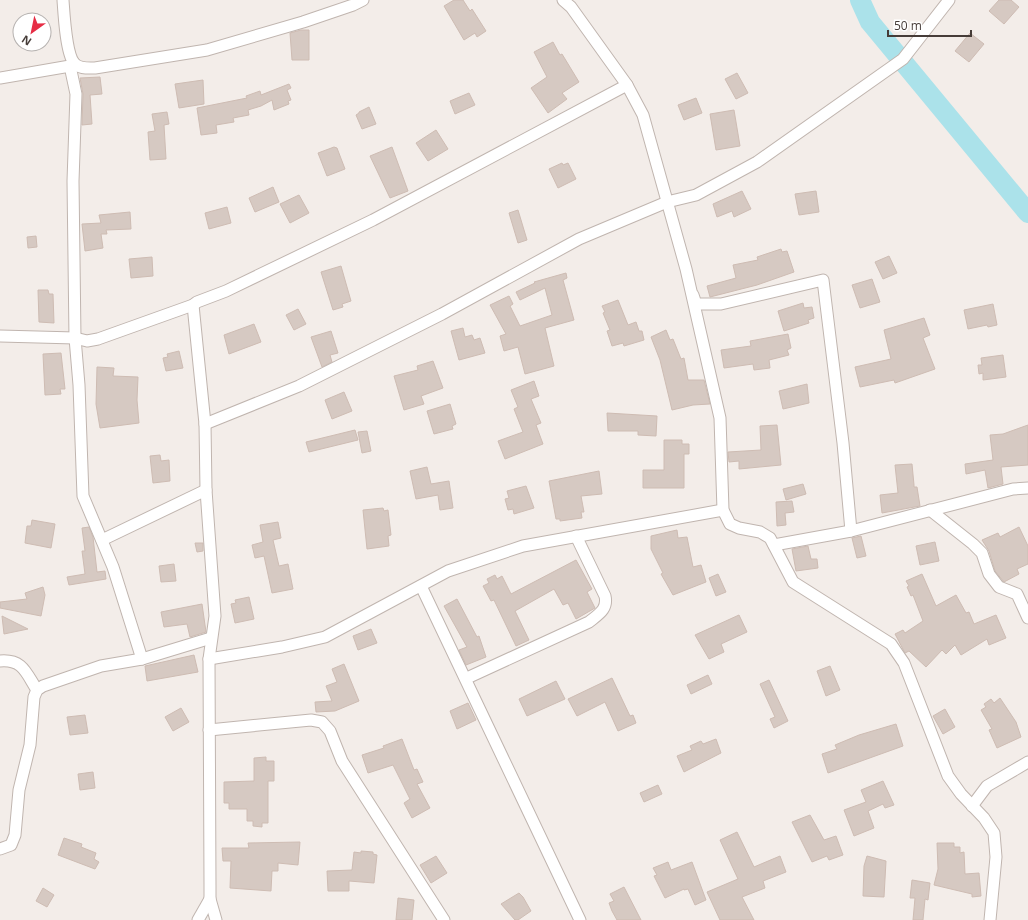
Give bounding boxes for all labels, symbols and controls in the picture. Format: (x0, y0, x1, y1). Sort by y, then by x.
north arrow (12, 12, 52, 52)
scale bar (888, 12, 971, 38)
text: 50 m (894, 17, 922, 34)
text: N (18, 32, 34, 50)

